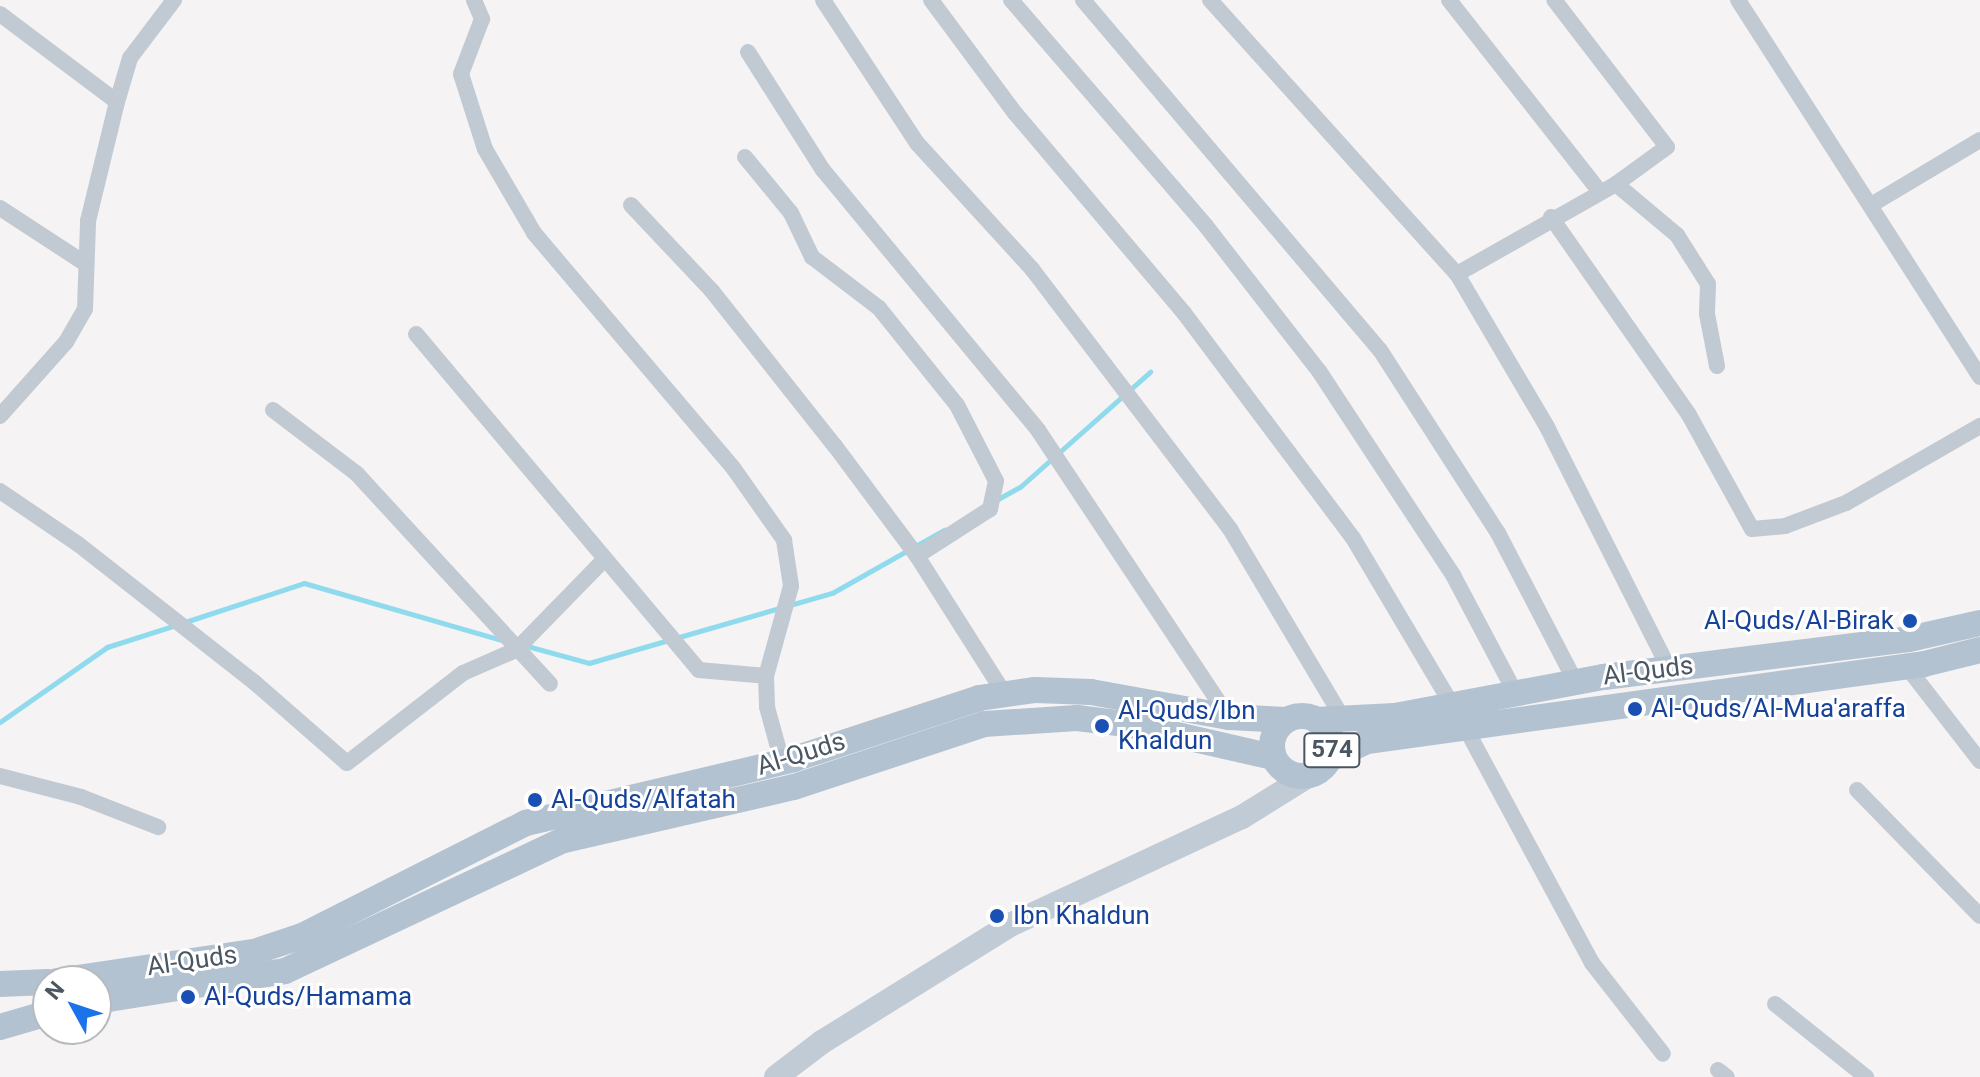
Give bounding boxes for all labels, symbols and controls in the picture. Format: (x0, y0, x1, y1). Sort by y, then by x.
place label: Al-Quds/Al-Birak (1704, 605, 1894, 637)
marker: Al-Quds/Al-Birak (1901, 612, 1919, 630)
street label: Al-Quds (1601, 650, 1695, 692)
place label: Al-Quds/Al-Mua'araffa (1651, 693, 1906, 725)
place label: Al-Quds/Ibn Khaldun (1118, 695, 1256, 756)
marker: Al-Quds/Al-Mua'araffa (1626, 700, 1644, 718)
marker: Al-Quds/Ibn Khaldun (1093, 717, 1111, 735)
street label: Al-Quds (753, 726, 849, 782)
road number: 574 (1302, 730, 1362, 770)
place label: Al-Quds/Alfatah (551, 784, 736, 816)
marker: Al-Quds/Alfatah (526, 791, 544, 809)
place label: Ibn Khaldun (1013, 900, 1150, 932)
marker: Ibn Khaldun (988, 907, 1006, 925)
street label: Al-Quds (145, 939, 239, 983)
north arrow (32, 965, 112, 1045)
text: N (40, 977, 69, 1005)
place label: Al-Quds/Hamama (204, 981, 412, 1013)
marker: Al-Quds/Hamama (179, 988, 197, 1006)

